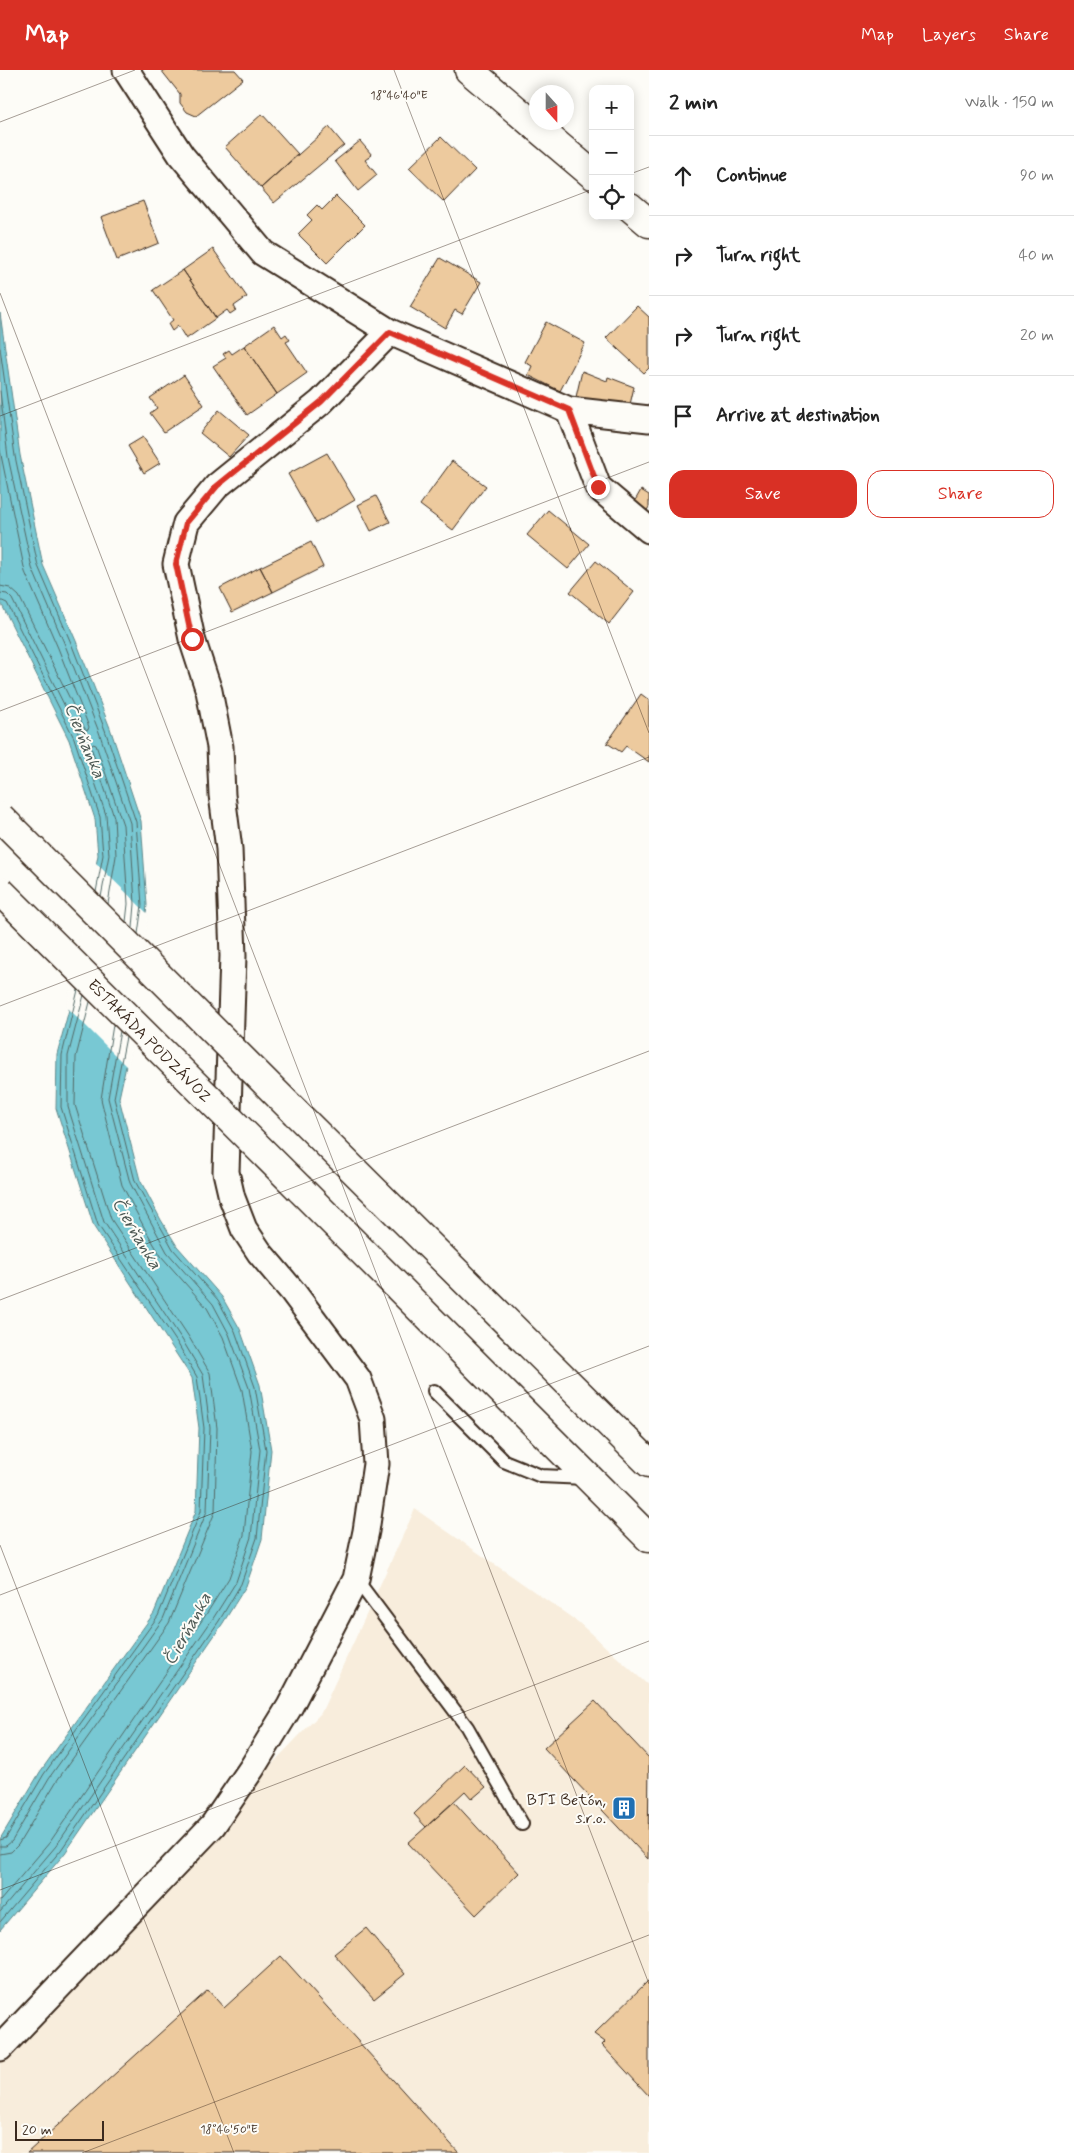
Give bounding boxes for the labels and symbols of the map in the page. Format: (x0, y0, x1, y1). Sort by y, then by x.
north arrow (529, 85, 574, 130)
text: 18°46'40"E (370, 88, 428, 104)
route end (587, 476, 610, 499)
route start (181, 628, 204, 651)
water label: Čierňanka (57, 699, 111, 782)
street label: ESTAKÁDA PODZÁVOZ (83, 975, 215, 1107)
water label: Čierňanka (105, 1193, 167, 1274)
water label: Čierňanka (158, 1589, 218, 1670)
place label: BTI Betón, s.r.o. (527, 1790, 606, 1829)
building icon: BTI Betón, s.r.o. (611, 1795, 637, 1821)
scale bar (15, 2118, 104, 2141)
text: 18°46'50"E (200, 2122, 258, 2138)

